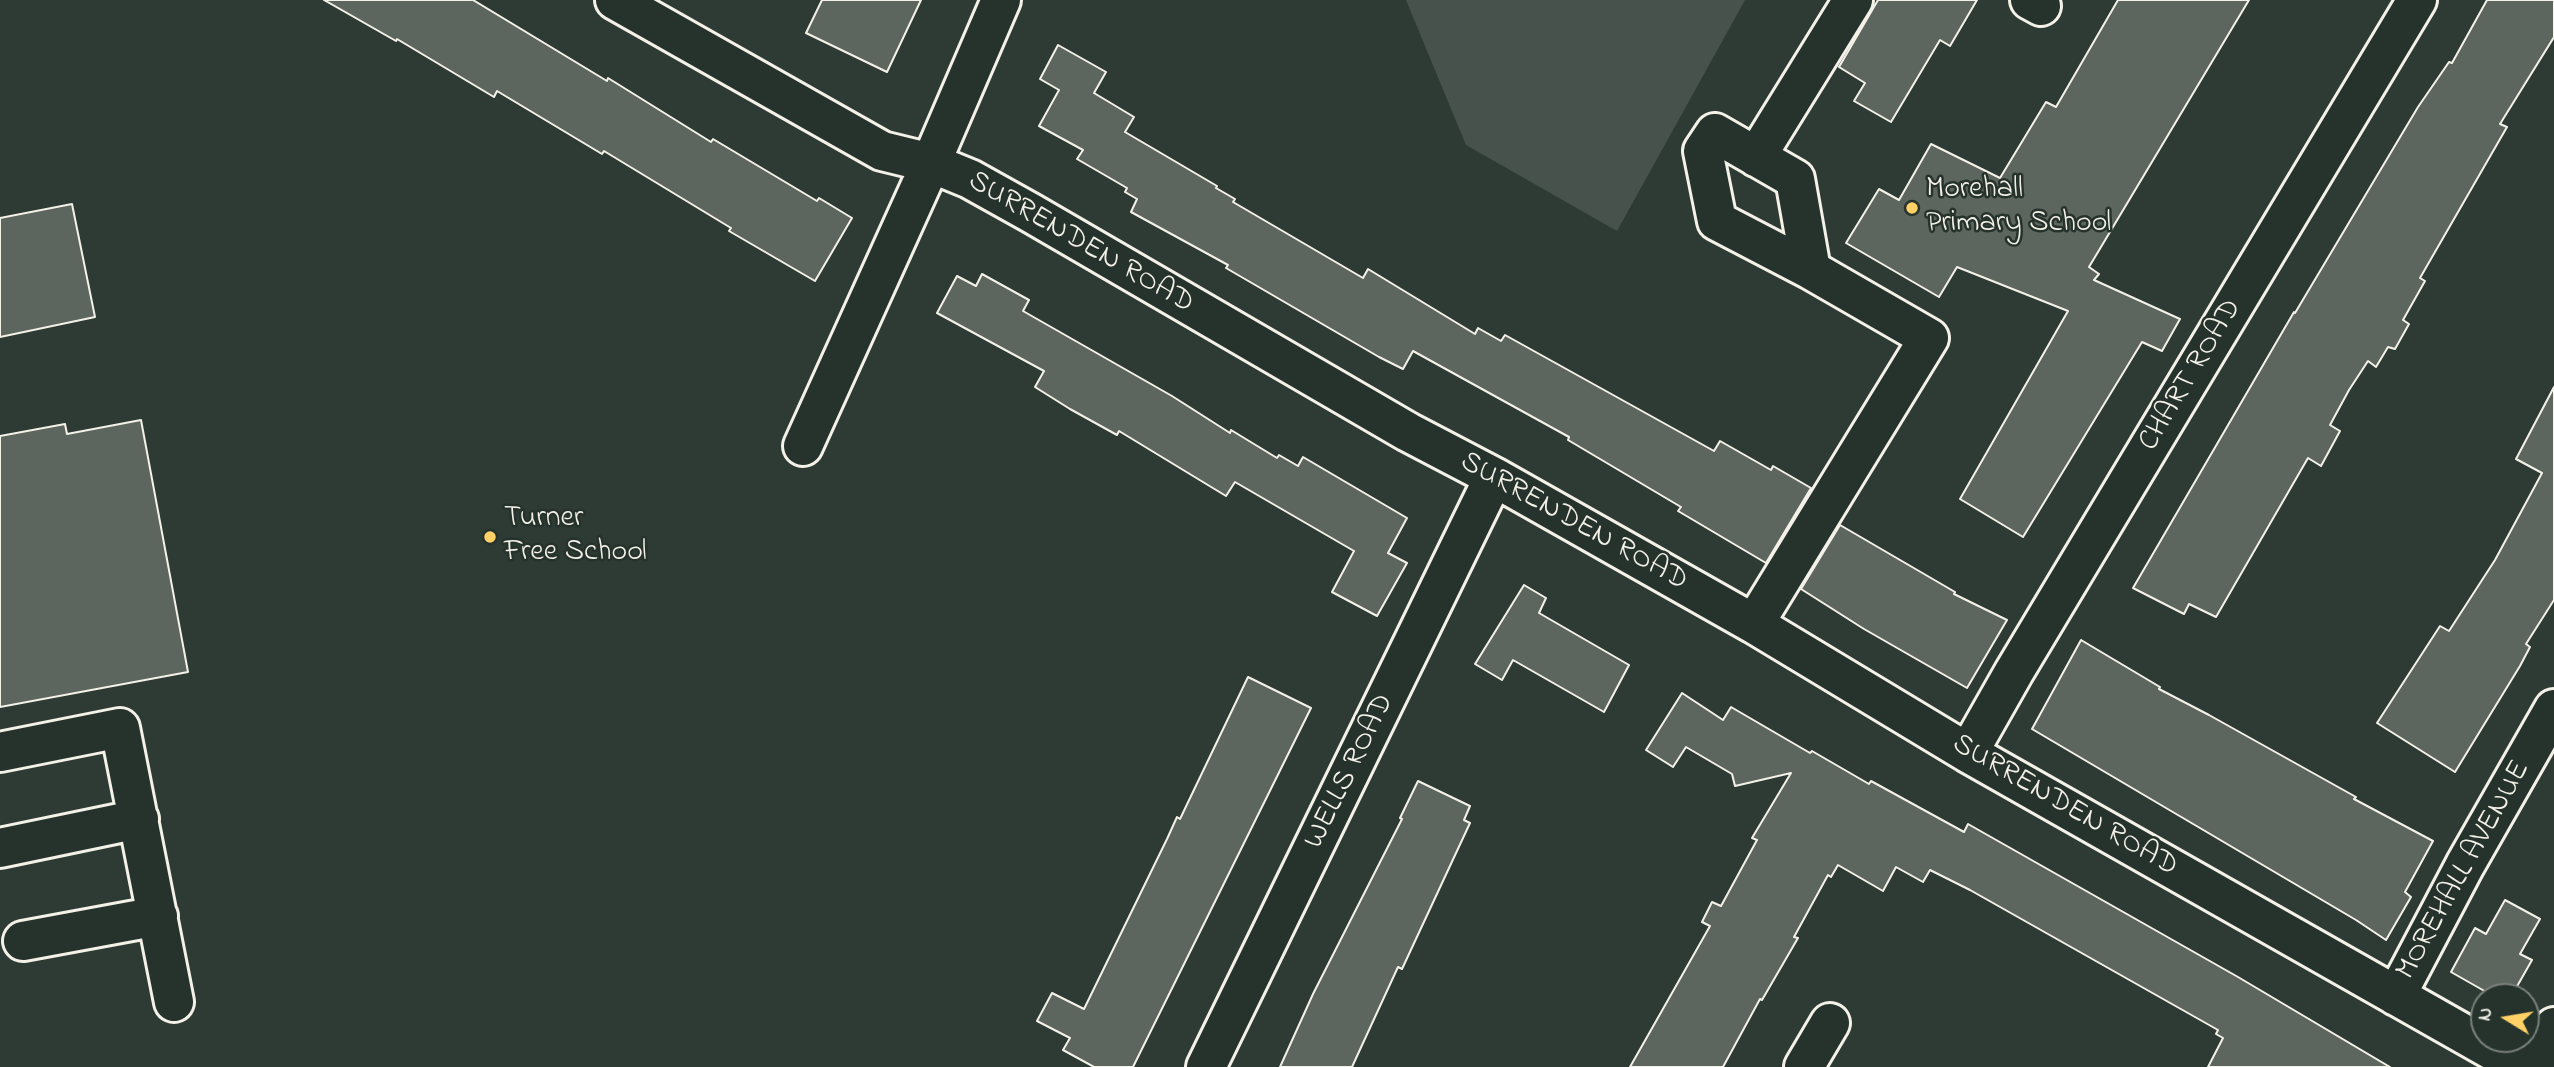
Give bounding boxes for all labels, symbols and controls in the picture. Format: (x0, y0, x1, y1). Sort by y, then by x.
street label: SURRENDEN ROAD (961, 165, 1199, 323)
place label: Morehall Primary School (1926, 173, 2111, 244)
marker: Morehall Primary School (1904, 200, 1920, 216)
street label: CHART ROAD (2133, 294, 2251, 458)
street label: SURRENDEN ROAD (1453, 445, 1693, 601)
place label: Turner Free School (504, 502, 647, 572)
marker: Turner Free School (482, 529, 498, 545)
street label: WELLS ROAD (1298, 689, 1404, 855)
street label: SURRENDEN ROAD (1945, 728, 2183, 886)
street label: MOREHALL AVENUE (2390, 755, 2540, 987)
north arrow (2470, 983, 2540, 1053)
text: N (2471, 1005, 2500, 1023)

